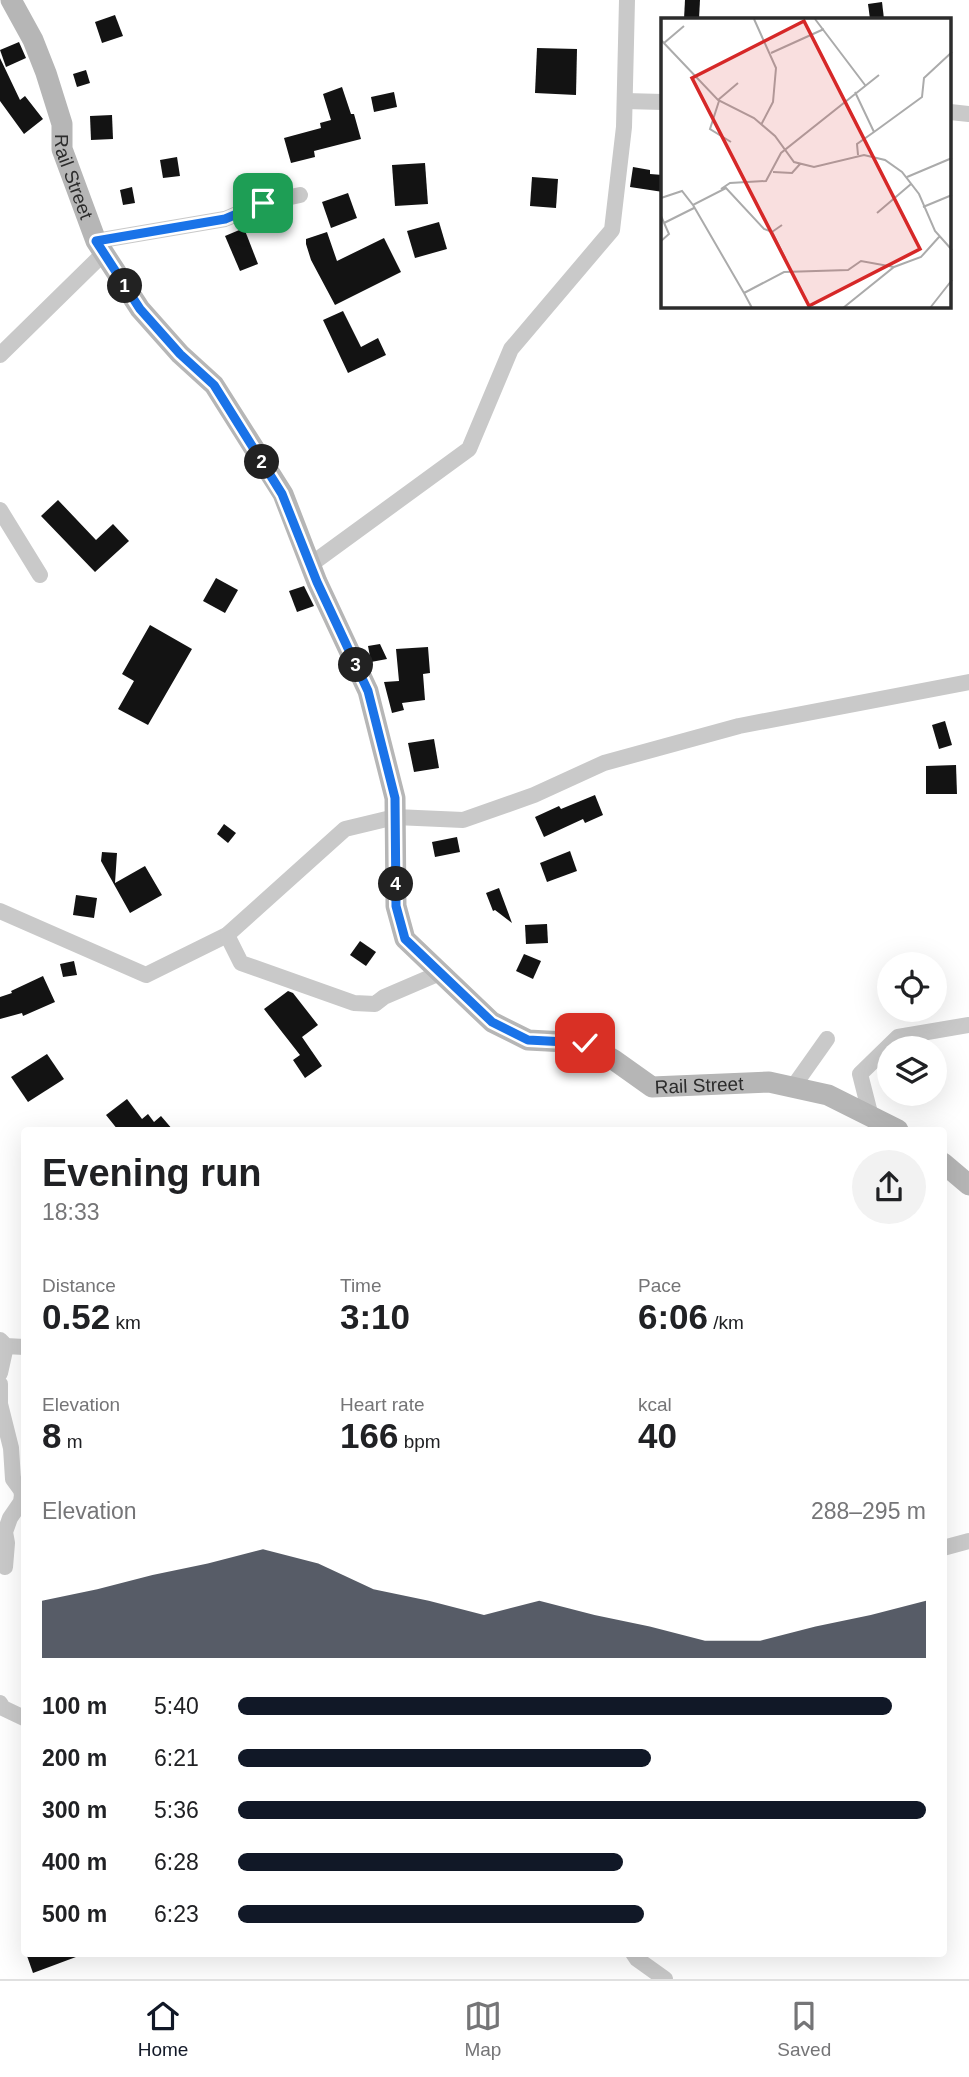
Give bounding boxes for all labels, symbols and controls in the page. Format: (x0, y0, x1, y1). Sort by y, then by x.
inset map (661, 18, 951, 308)
street label: Rail Street (51, 134, 97, 223)
pin (233, 173, 293, 233)
icon: arrive (244, 184, 282, 222)
pin: 1 (108, 268, 142, 304)
text: 1 (119, 275, 130, 296)
pin: 2 (244, 444, 280, 480)
text: 2 (256, 451, 267, 472)
pin: 3 (338, 648, 374, 682)
text: 3 (350, 654, 361, 675)
pin: 4 (378, 866, 414, 902)
text: 4 (390, 873, 401, 894)
map controls (877, 952, 947, 1106)
button: locate (877, 952, 947, 1022)
pin (555, 1013, 615, 1073)
icon: check (566, 1024, 604, 1062)
button: layers (877, 1036, 947, 1106)
street label: Rail Street (654, 1073, 745, 1098)
button: share (852, 1150, 926, 1224)
text: Evening run (42, 1152, 262, 1194)
text: 18:33 (42, 1199, 100, 1225)
text: Distance (42, 1275, 116, 1296)
text: Time (340, 1275, 382, 1296)
text: Pace (638, 1275, 681, 1296)
text: 0.52 (42, 1297, 110, 1336)
text: 3:10 (340, 1297, 410, 1336)
text: 6:06 (638, 1297, 708, 1336)
text: km (110, 1312, 141, 1333)
text: /km (708, 1312, 744, 1333)
text: Elevation (42, 1394, 120, 1415)
text: Heart rate (340, 1394, 424, 1415)
text: kcal (638, 1394, 672, 1415)
text: 8 (42, 1416, 61, 1455)
text: 166 (340, 1416, 398, 1455)
text: 40 (638, 1416, 677, 1455)
text: m (61, 1431, 83, 1452)
text: bpm (398, 1431, 441, 1452)
text: Elevation (42, 1498, 137, 1524)
text: 288–295 m (811, 1498, 926, 1524)
text: 100 m (42, 1693, 107, 1719)
text: 5:40 (154, 1693, 199, 1719)
text: 200 m (42, 1745, 107, 1771)
text: 6:21 (154, 1745, 199, 1771)
text: 300 m (42, 1797, 107, 1823)
text: 5:36 (154, 1797, 199, 1823)
text: 400 m (42, 1849, 107, 1875)
text: 6:28 (154, 1849, 199, 1875)
text: 500 m (42, 1901, 107, 1927)
text: 6:23 (154, 1901, 199, 1927)
tab: Home (138, 1997, 188, 2061)
tab: Map (464, 1997, 502, 2061)
tab: Saved (777, 1997, 831, 2061)

